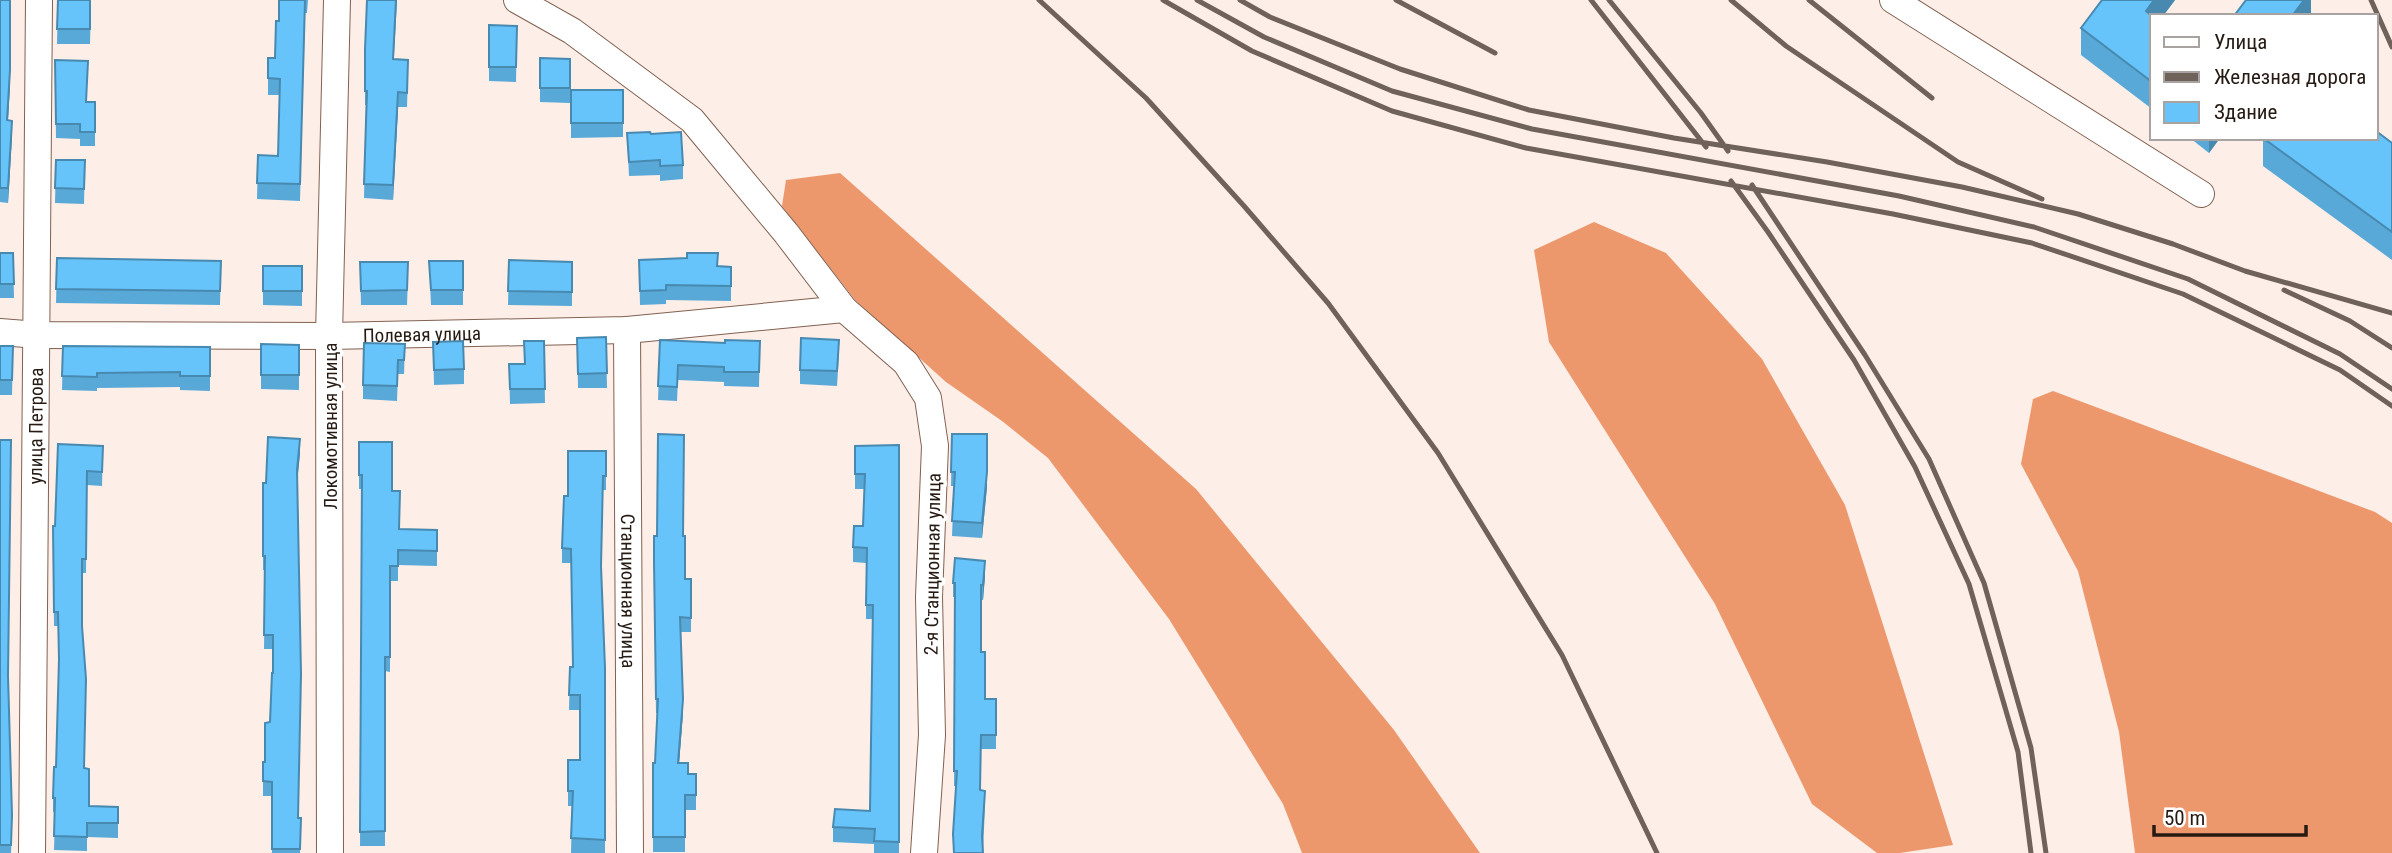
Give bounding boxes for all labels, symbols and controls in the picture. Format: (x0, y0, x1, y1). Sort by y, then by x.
legend (2150, 14, 2378, 140)
text: Улица (2214, 30, 2267, 54)
text: Железная дорога (2214, 65, 2366, 89)
text: Здание (2214, 100, 2278, 124)
street label: Полевая улица (363, 322, 481, 347)
street label: Локомотивная улица (319, 343, 342, 509)
street label: улица Петрова (24, 368, 48, 484)
street label: 2-я Станционная улица (919, 473, 946, 655)
street label: Станционная улица (616, 514, 640, 668)
scale bar (2154, 794, 2306, 838)
text: 50 m (2164, 806, 2205, 830)

